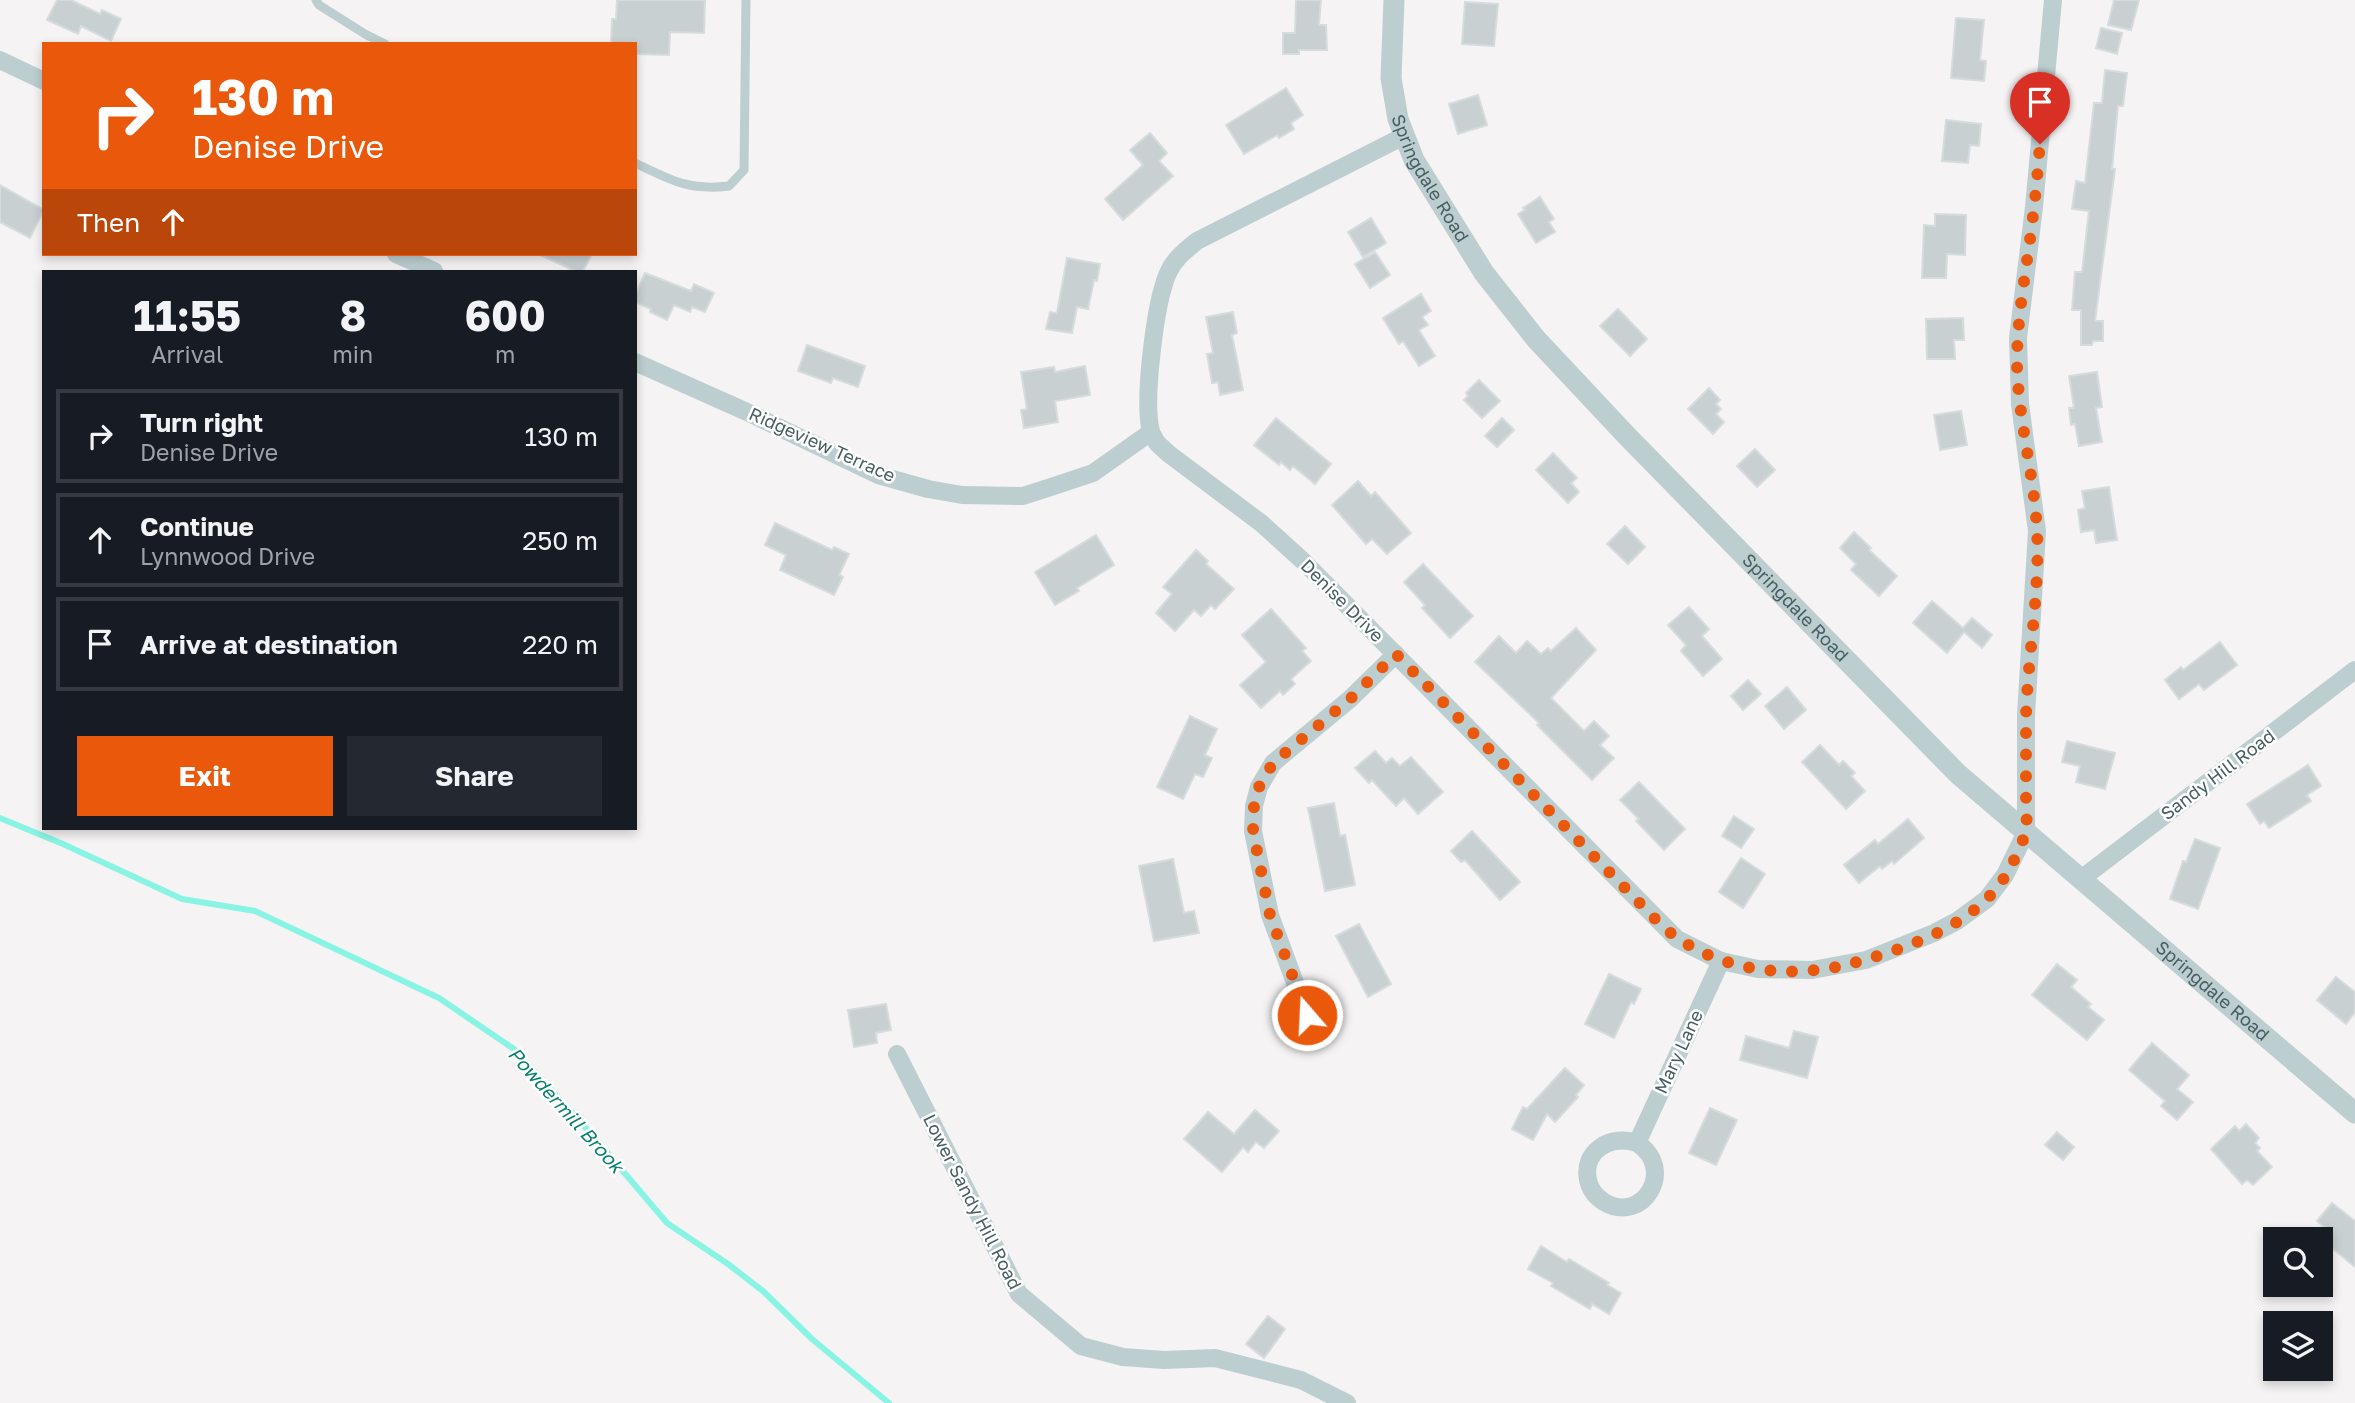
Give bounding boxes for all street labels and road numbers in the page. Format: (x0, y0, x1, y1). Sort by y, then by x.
street label: Springdale Road (1387, 111, 1474, 246)
street label: Ridgeview Terrace (746, 402, 899, 486)
street label: Springdale Road (1738, 548, 1854, 666)
street label: Denise Drive (1297, 554, 1389, 646)
street label: Sandy Hill Road (2156, 724, 2279, 824)
street label: Springdale Road (2152, 936, 2274, 1045)
street label: Mary Lane (1649, 1006, 1707, 1097)
street label: Lower Sandy Hill Road (919, 1110, 1027, 1293)

